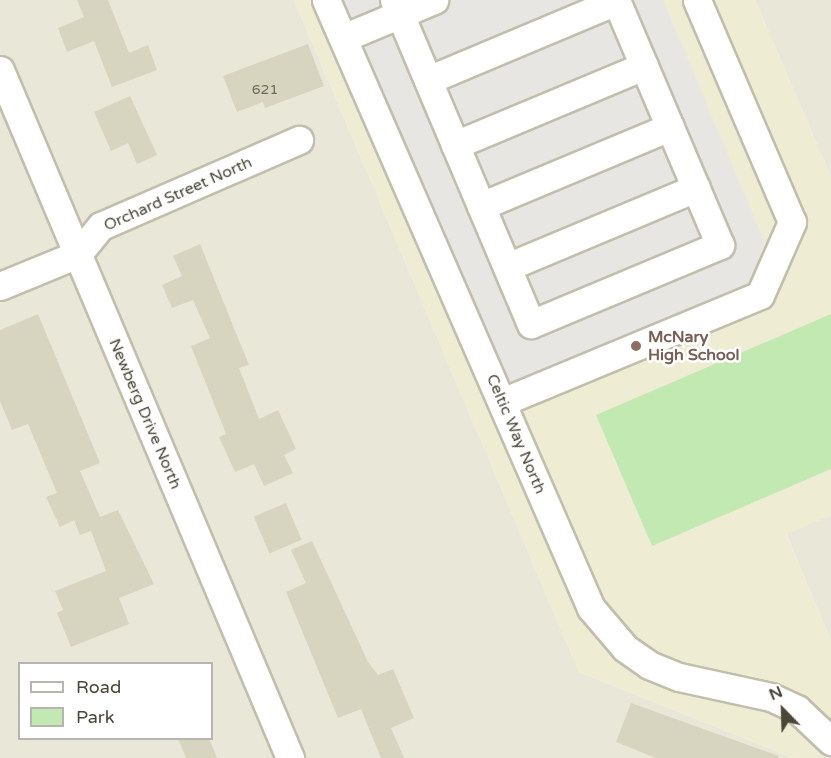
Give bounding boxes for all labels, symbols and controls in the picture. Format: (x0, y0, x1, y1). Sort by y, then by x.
house number: 621 (252, 82, 278, 98)
street label: Orchard Street North (101, 153, 255, 235)
place label: McNary High School (648, 327, 739, 365)
street label: Newberg Drive North (105, 336, 185, 492)
marker: McNary High School (629, 339, 643, 353)
street label: Celtic Way North (482, 371, 550, 497)
legend (18, 662, 213, 740)
text: Road (76, 676, 121, 698)
north arrow (753, 680, 813, 740)
text: N (766, 682, 786, 705)
text: Park (76, 706, 114, 728)

